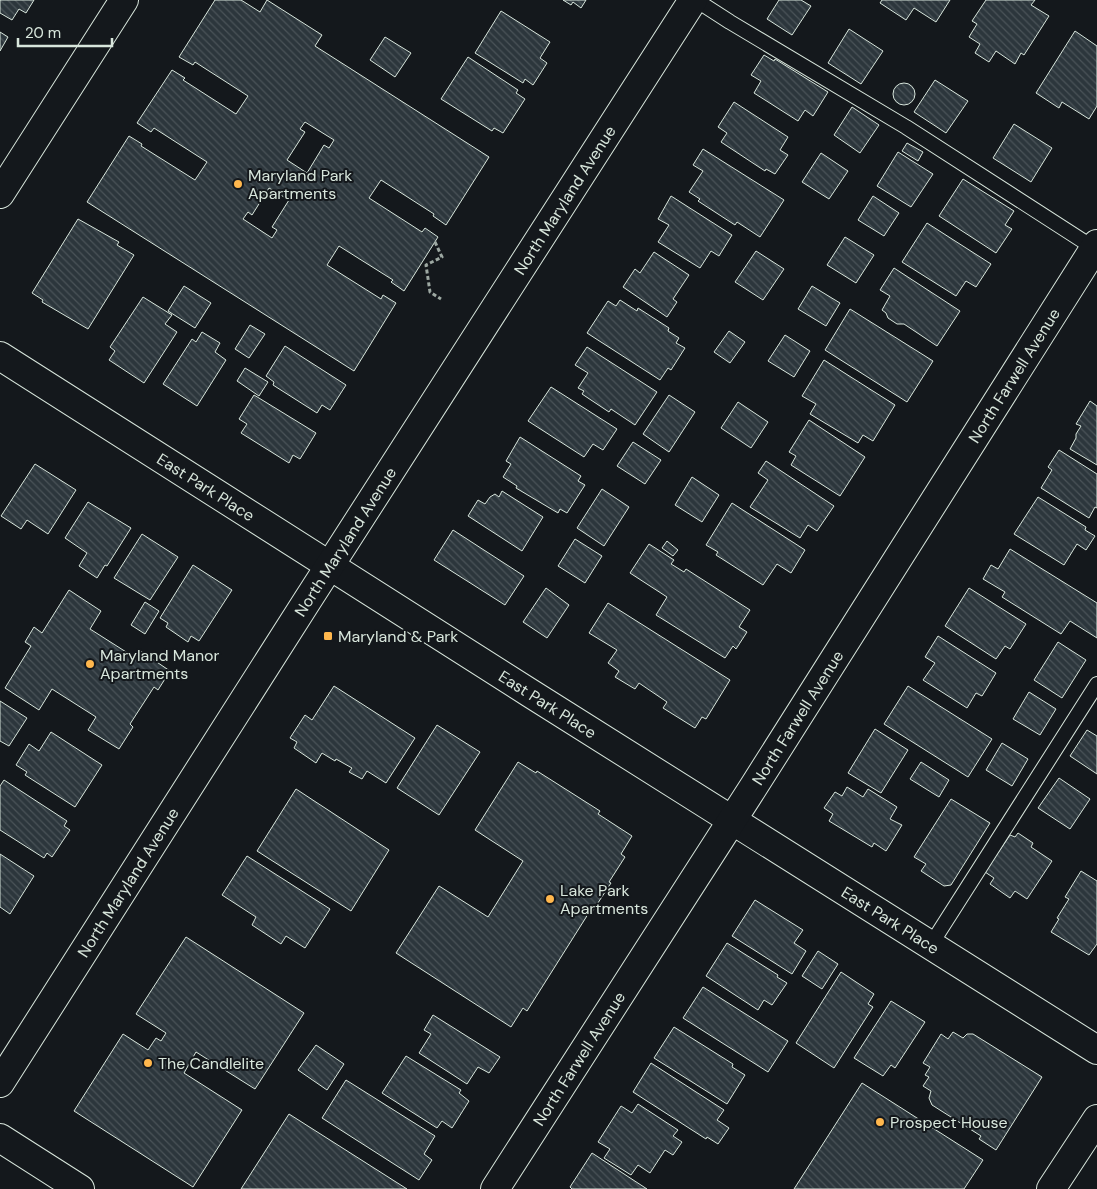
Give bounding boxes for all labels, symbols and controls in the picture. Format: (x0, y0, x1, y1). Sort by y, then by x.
scale bar (18, 15, 111, 47)
text: 20 m (25, 23, 61, 43)
street label: North Maryland Avenue (509, 121, 620, 279)
place label: Maryland Park Apartments (248, 165, 352, 204)
marker: Maryland Park Apartments (232, 178, 244, 190)
street label: North Farwell Avenue (963, 304, 1064, 447)
street label: East Park Place (153, 448, 259, 526)
street label: North Maryland Avenue (289, 463, 401, 620)
place label: Maryland & Park (338, 626, 458, 647)
marker: Maryland & Park (322, 630, 334, 642)
place label: Maryland Manor Apartments (100, 645, 220, 684)
street label: North Farwell Avenue (747, 646, 848, 789)
marker: Maryland Manor Apartments (84, 658, 96, 670)
street label: East Park Place (495, 665, 601, 743)
street label: North Maryland Avenue (72, 803, 183, 961)
place label: Lake Park Apartments (560, 880, 648, 919)
street label: East Park Place (838, 881, 943, 959)
marker: Lake Park Apartments (544, 893, 556, 905)
street label: North Farwell Avenue (528, 987, 630, 1130)
place label: The Candlelite (158, 1053, 264, 1074)
marker: The Candlelite (142, 1057, 154, 1069)
place label: Prospect House (890, 1112, 1008, 1133)
marker: Prospect House (874, 1116, 886, 1128)

